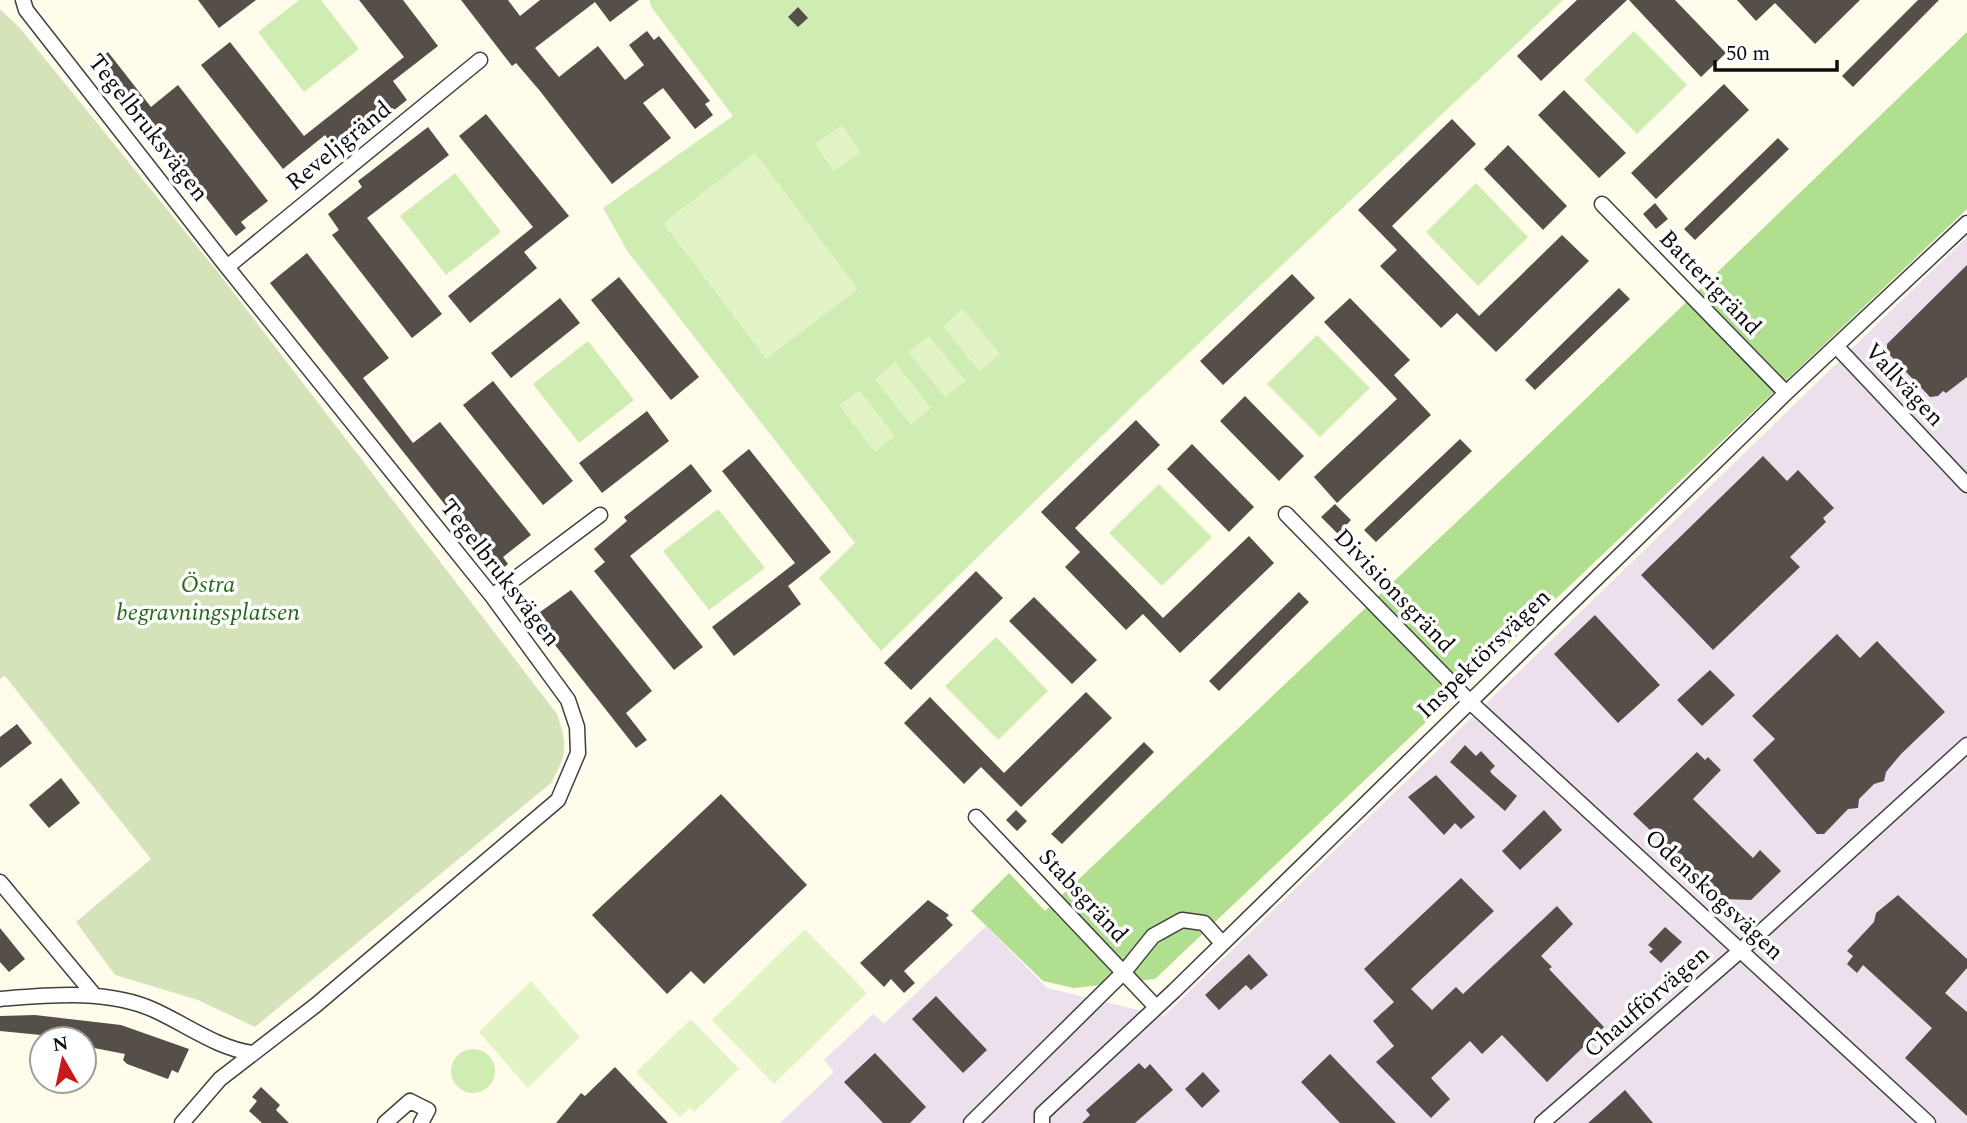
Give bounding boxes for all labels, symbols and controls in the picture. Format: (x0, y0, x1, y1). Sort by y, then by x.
scale bar (1715, 28, 1838, 72)
text: 50 m (1726, 38, 1770, 70)
street label: Tegelbruksvägen (79, 46, 217, 210)
street label: Reveljgränd (278, 92, 400, 200)
street label: Batterigränd (1650, 222, 1770, 344)
street label: Vallvägen (1855, 335, 1953, 435)
street label: Tegelbruksvägen (431, 491, 569, 655)
street label: Divisionsgränd (1325, 520, 1463, 662)
park label: Östra begravningsplatsen (116, 567, 300, 631)
street label: Inspektörsvägen (1409, 580, 1559, 728)
street label: Odenskogsvägen (1636, 821, 1792, 969)
street label: Stabsgränd (1029, 840, 1137, 952)
street label: Chaufförvägen (1576, 937, 1718, 1067)
north arrow (28, 1025, 98, 1095)
text: N (51, 1029, 71, 1060)

